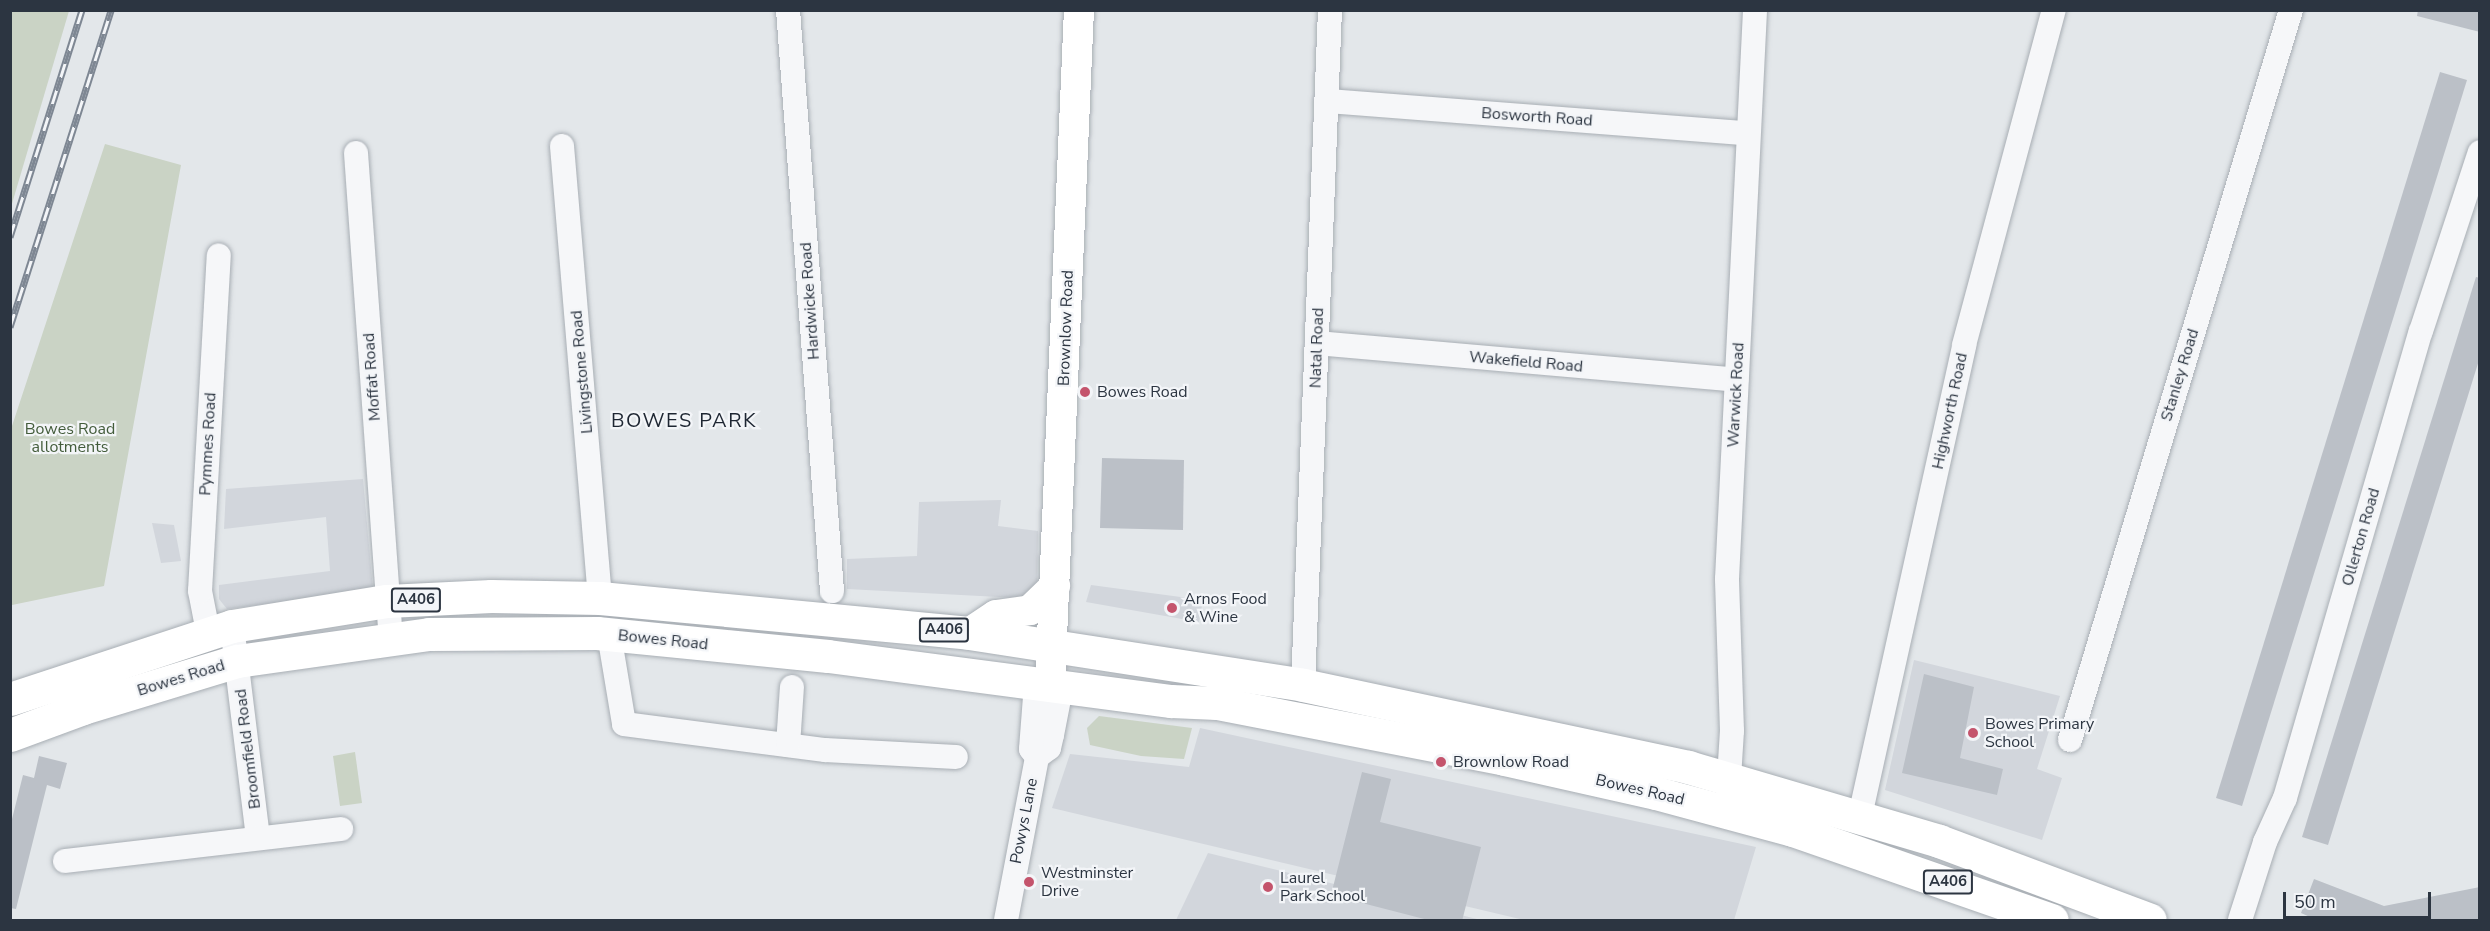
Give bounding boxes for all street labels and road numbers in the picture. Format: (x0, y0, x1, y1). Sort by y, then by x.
street label: Bosworth Road (1481, 104, 1593, 130)
street label: Hardwicke Road (796, 242, 824, 360)
street label: Brownlow Road (1054, 270, 1078, 386)
street label: Natal Road (1306, 307, 1328, 389)
street label: Livingstone Road (567, 310, 597, 434)
street label: Stanley Road (2157, 326, 2203, 424)
street label: Moffat Road (359, 332, 385, 422)
street label: Warwick Road (1724, 342, 1748, 448)
street label: Wakefield Road (1468, 347, 1584, 377)
street label: Highworth Road (1928, 351, 1972, 471)
street label: Pymmes Road (196, 392, 220, 496)
street label: Ollerton Road (2338, 486, 2384, 588)
road number: A406 (390, 588, 442, 612)
road number: A406 (918, 618, 970, 642)
street label: Bowes Road (617, 626, 709, 654)
street label: Bowes Road (135, 656, 227, 700)
street label: Broomfield Road (231, 688, 265, 810)
street label: Bowes Road (1594, 770, 1686, 810)
street label: Powys Lane (1006, 776, 1042, 866)
road number: A406 (1922, 870, 1974, 894)

